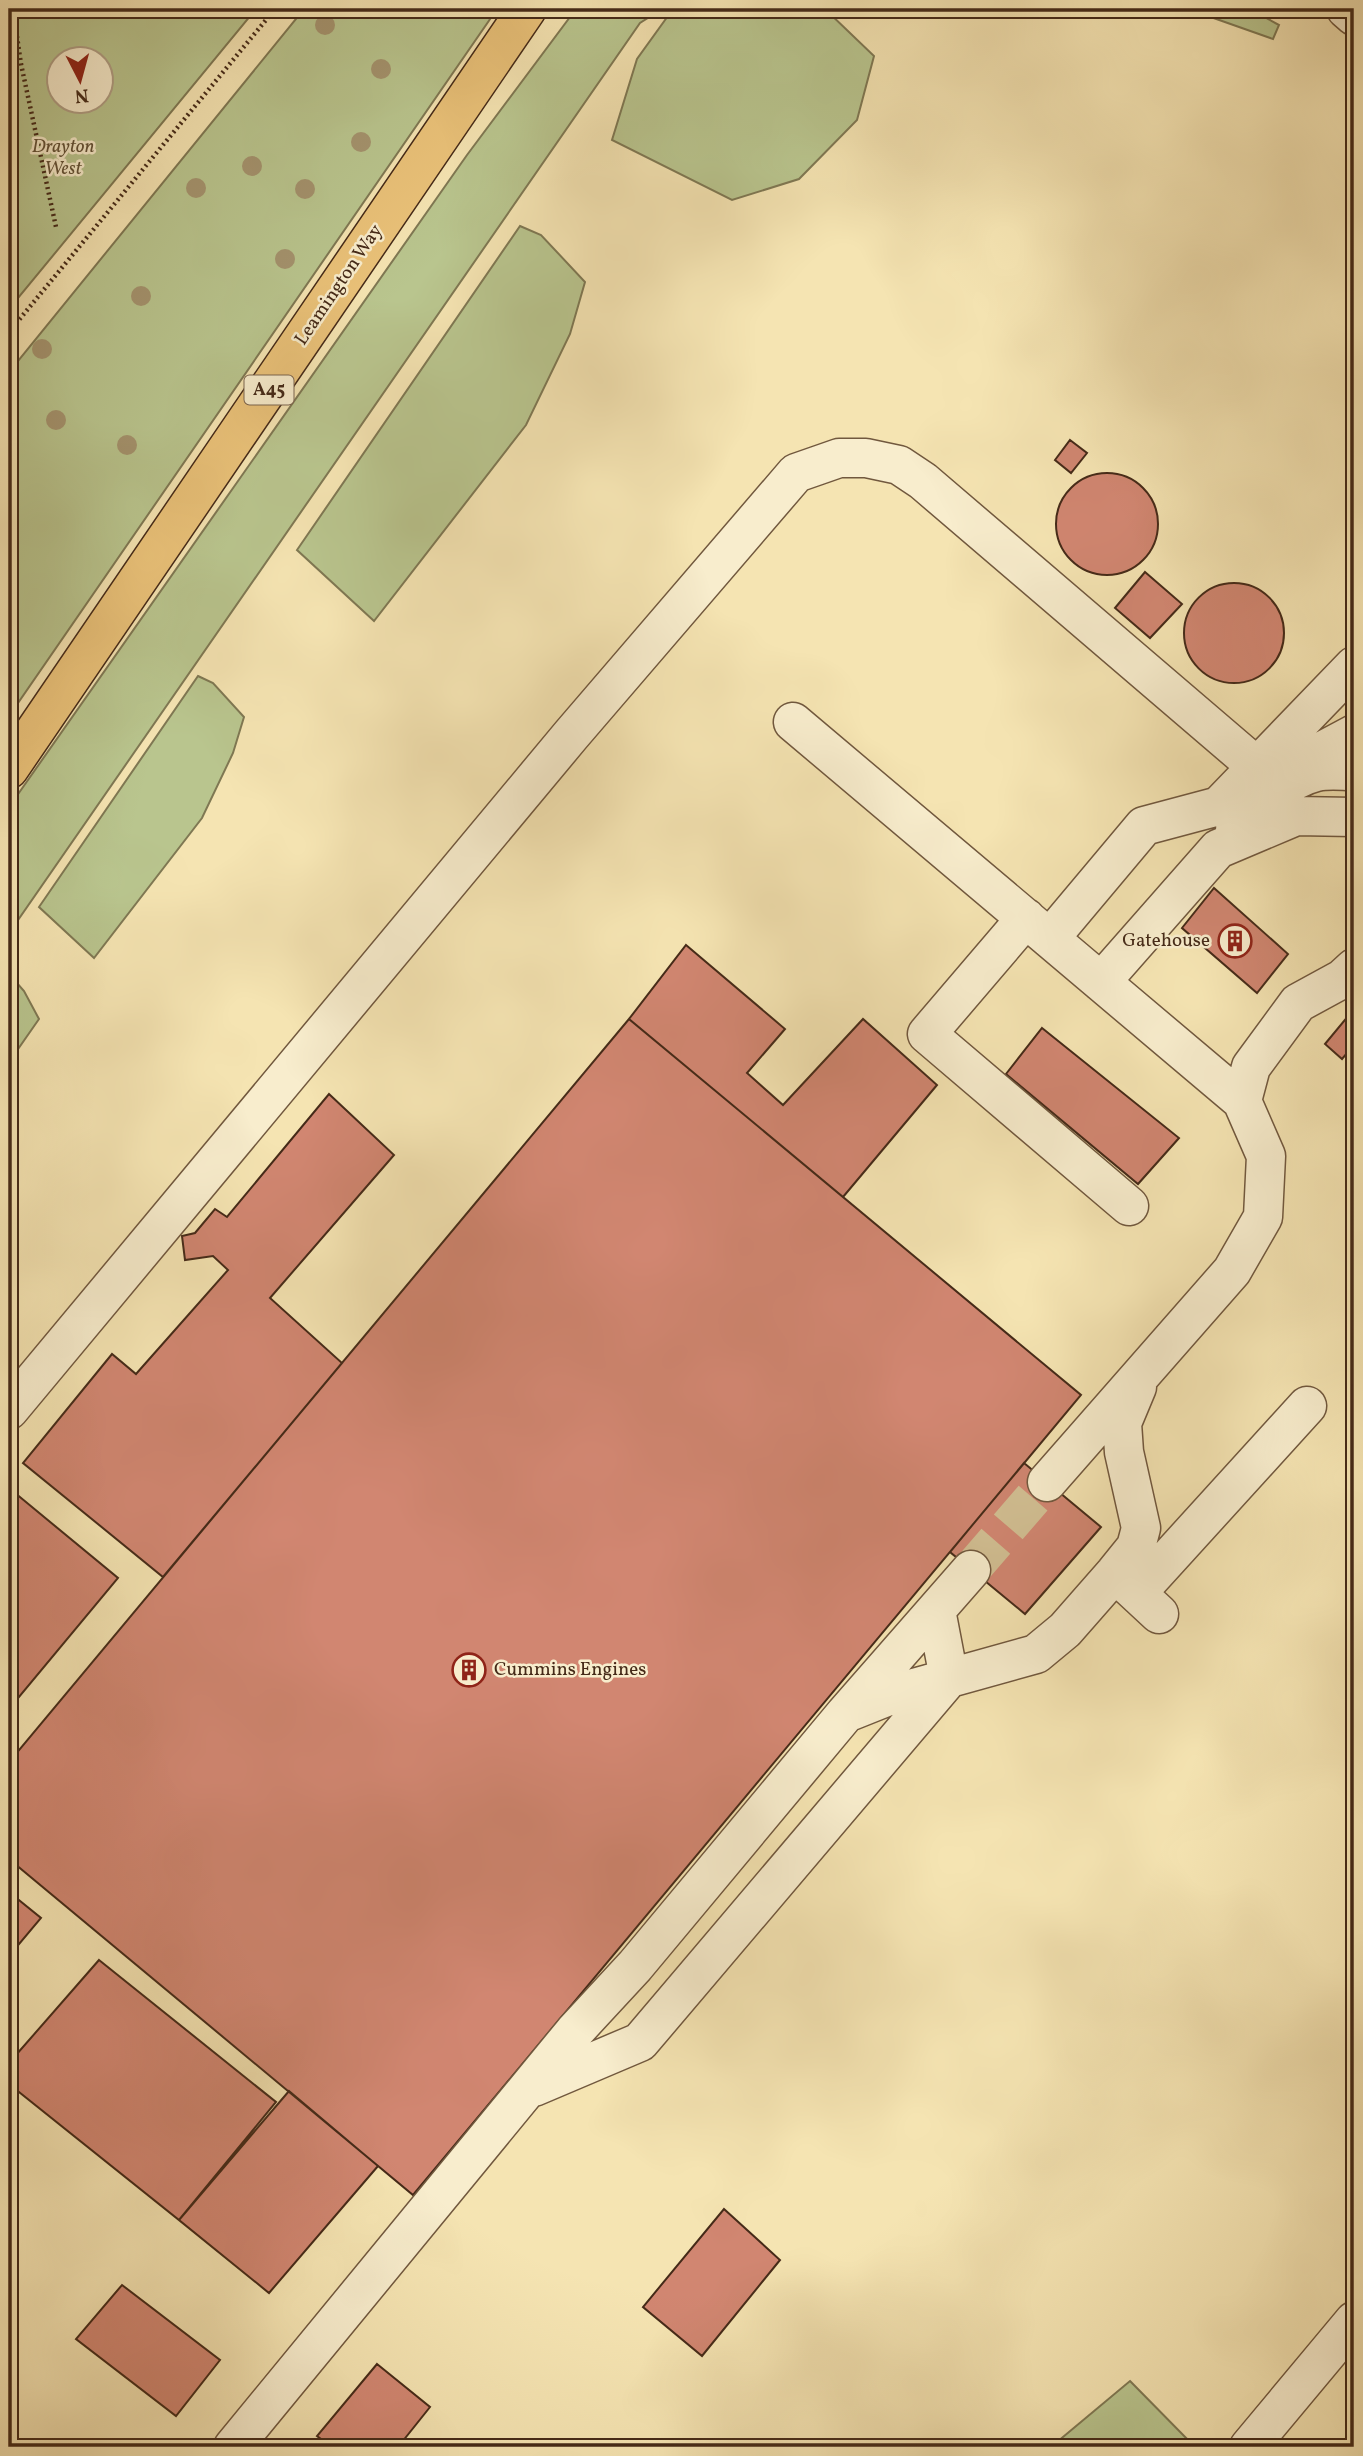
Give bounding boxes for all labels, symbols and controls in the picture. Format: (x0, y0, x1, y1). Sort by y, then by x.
north arrow (46, 46, 116, 116)
text: N (73, 81, 90, 109)
park label: Drayton West (32, 134, 95, 182)
street label: Leamington Way (289, 219, 389, 351)
road number: A45 (244, 376, 294, 404)
building icon: Gatehouse (1216, 922, 1254, 960)
place label: Gatehouse (1122, 928, 1210, 954)
building icon: Cummins Engines (450, 1651, 488, 1689)
place label: Cummins Engines (494, 1657, 646, 1683)

